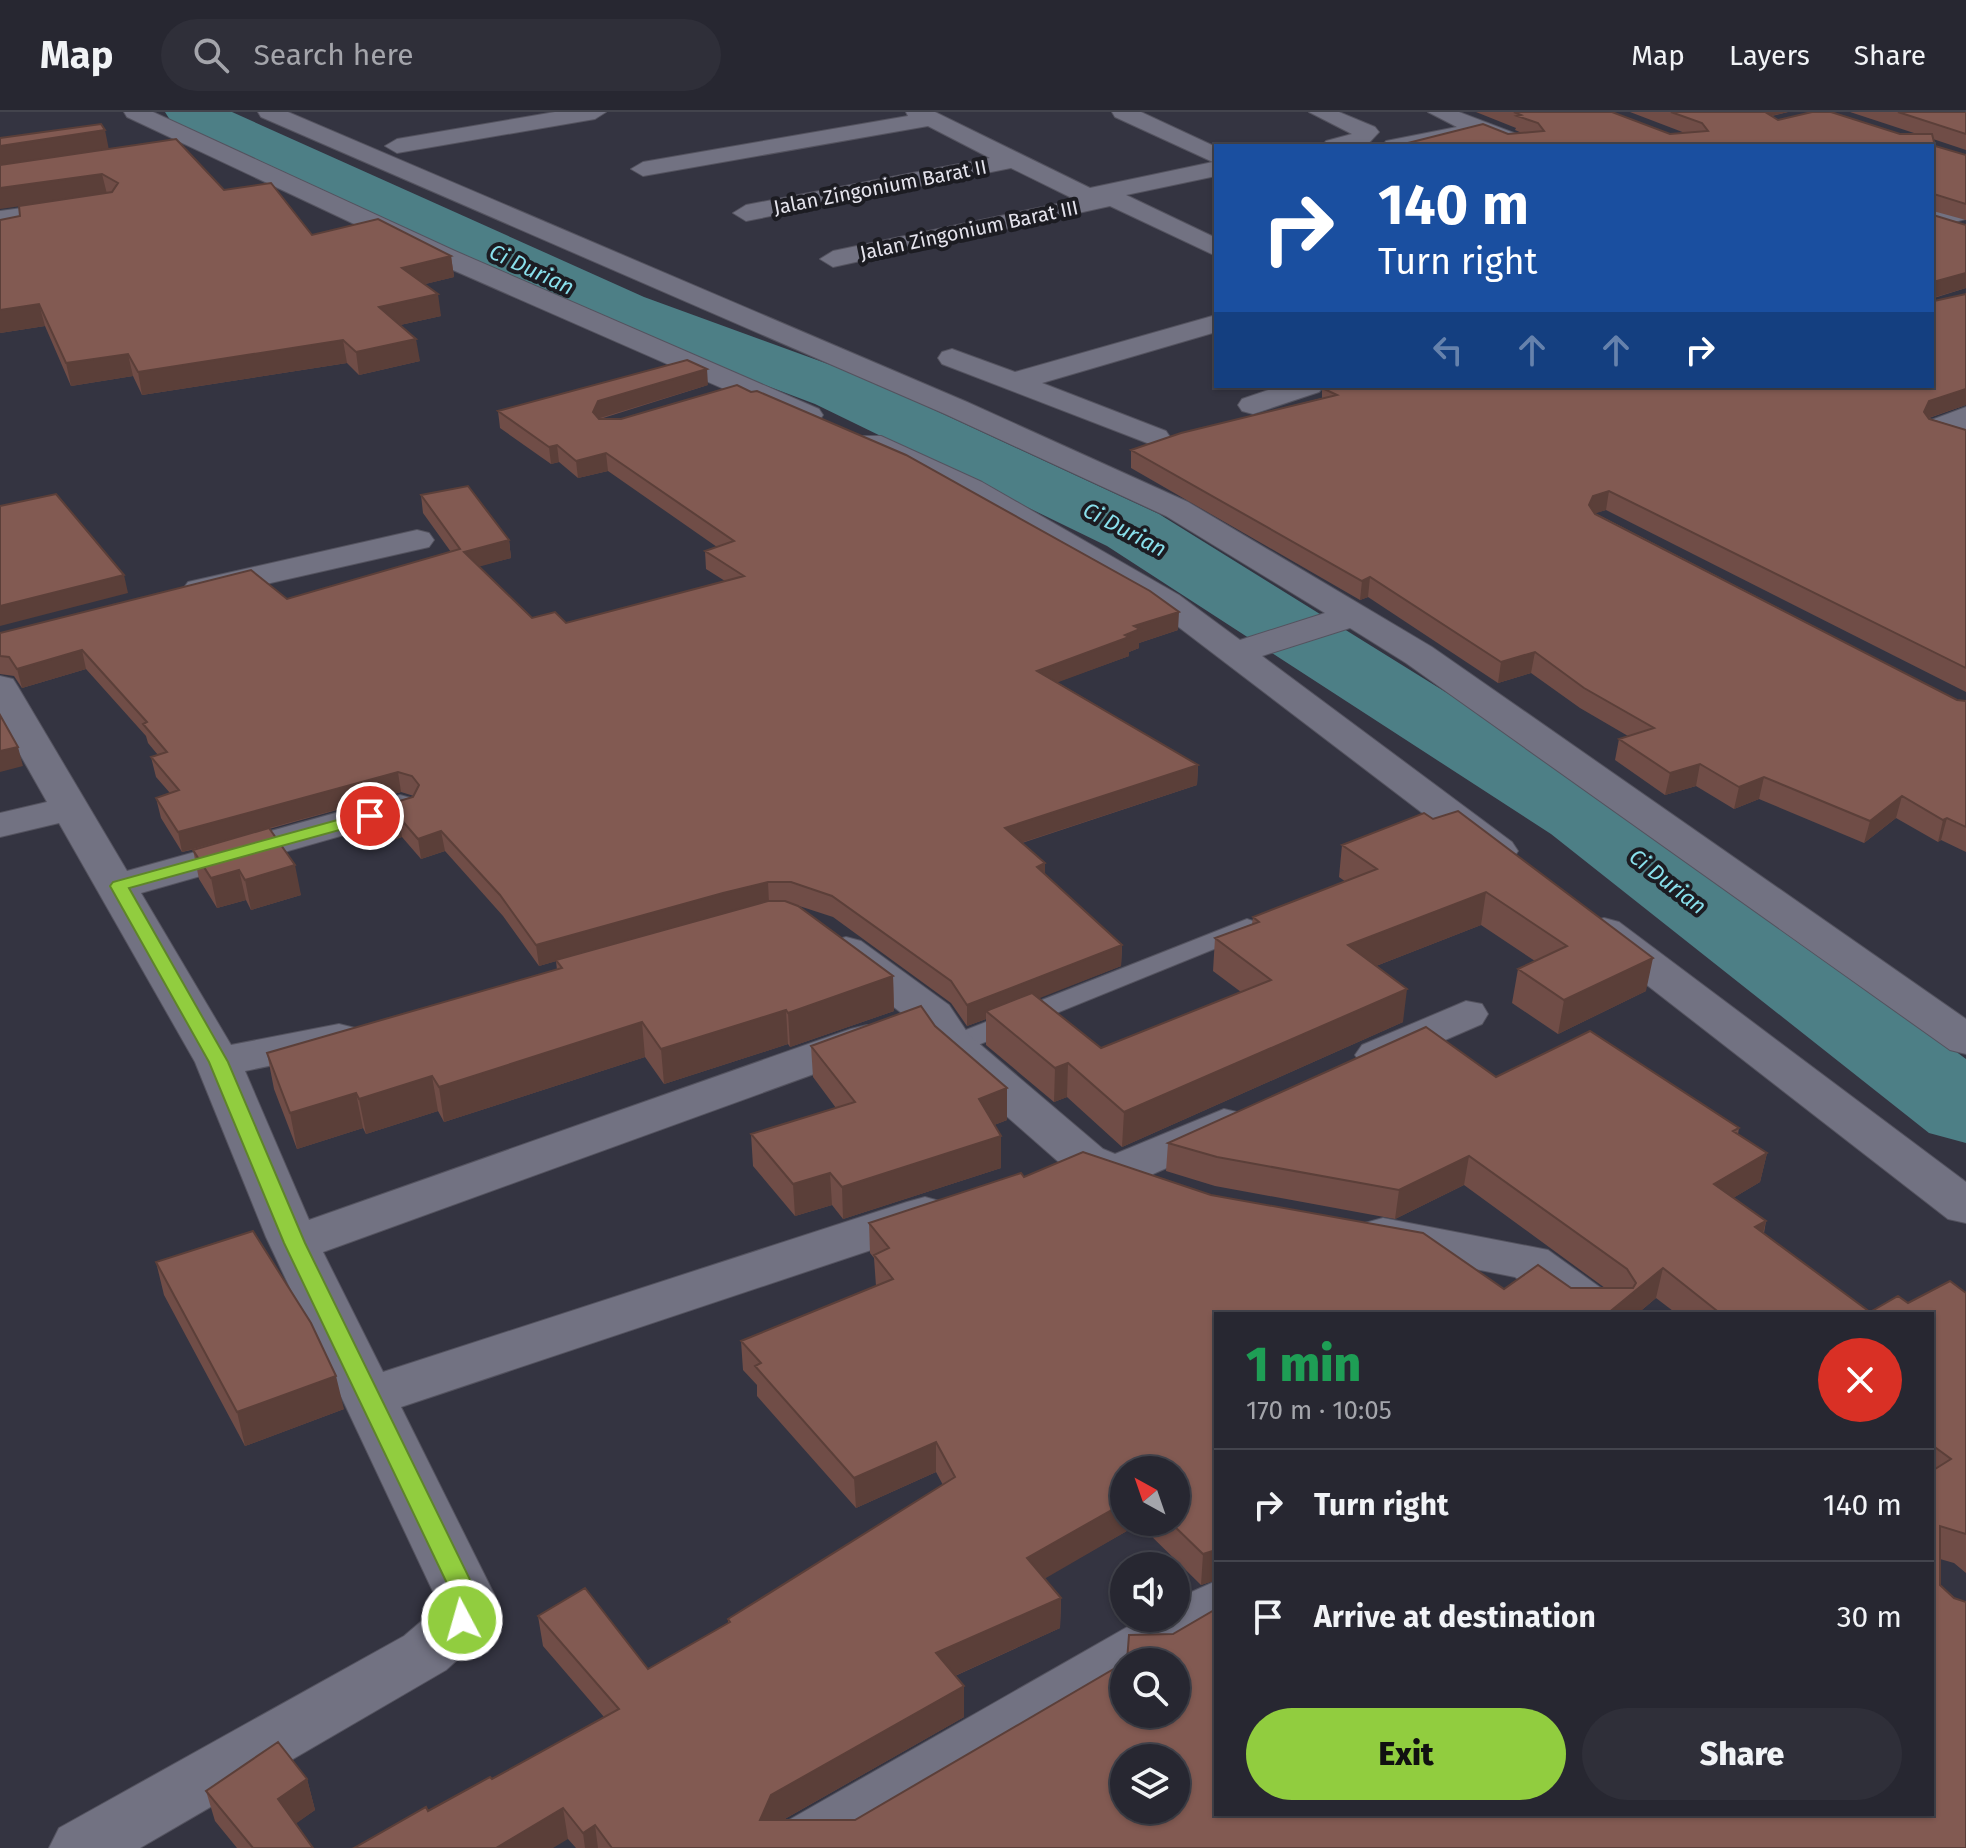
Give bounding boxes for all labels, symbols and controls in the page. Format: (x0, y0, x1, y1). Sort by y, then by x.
search box (161, 19, 721, 91)
text: Map (40, 32, 113, 78)
icon: search (189, 33, 233, 77)
text: Search here (253, 37, 414, 73)
text: Map (1631, 39, 1685, 72)
text: Layers (1729, 39, 1810, 72)
text: Share (1854, 39, 1926, 72)
street label: Jalan Zingonium Barat II (771, 155, 989, 219)
text: 140 m (1378, 172, 1529, 239)
icon: right (1246, 176, 1350, 280)
street label: Jalan Zingonium Barat III (858, 195, 1080, 265)
water label: Ci Durian (485, 238, 579, 301)
text: Turn right (1378, 240, 1538, 284)
icon: left (1426, 328, 1470, 372)
icon: ahead (1510, 328, 1554, 372)
icon: ahead (1594, 328, 1638, 372)
icon: right (1678, 328, 1722, 372)
water label: Ci Durian (1078, 496, 1171, 563)
pin (336, 782, 404, 850)
icon: arrive (348, 794, 392, 838)
water label: Ci Durian (1624, 843, 1712, 920)
text: 1 min (1246, 1336, 1361, 1394)
button: close (1818, 1338, 1902, 1422)
text: 170 m · 10:05 (1246, 1395, 1392, 1426)
north arrow (1110, 1456, 1190, 1536)
map controls (1110, 1456, 1190, 1824)
icon: right (1246, 1483, 1290, 1527)
text: Turn right (1314, 1487, 1449, 1523)
text: 140 m (1823, 1487, 1902, 1523)
button: sound (1110, 1552, 1190, 1632)
position arrow (420, 1578, 504, 1662)
icon: arrive (1246, 1595, 1290, 1639)
text: Arrive at destination (1314, 1599, 1596, 1635)
text: 30 m (1837, 1599, 1902, 1635)
button: search (1110, 1648, 1190, 1728)
button: Exit (1246, 1708, 1566, 1800)
button: Share (1582, 1708, 1902, 1800)
button: layers (1110, 1744, 1190, 1824)

